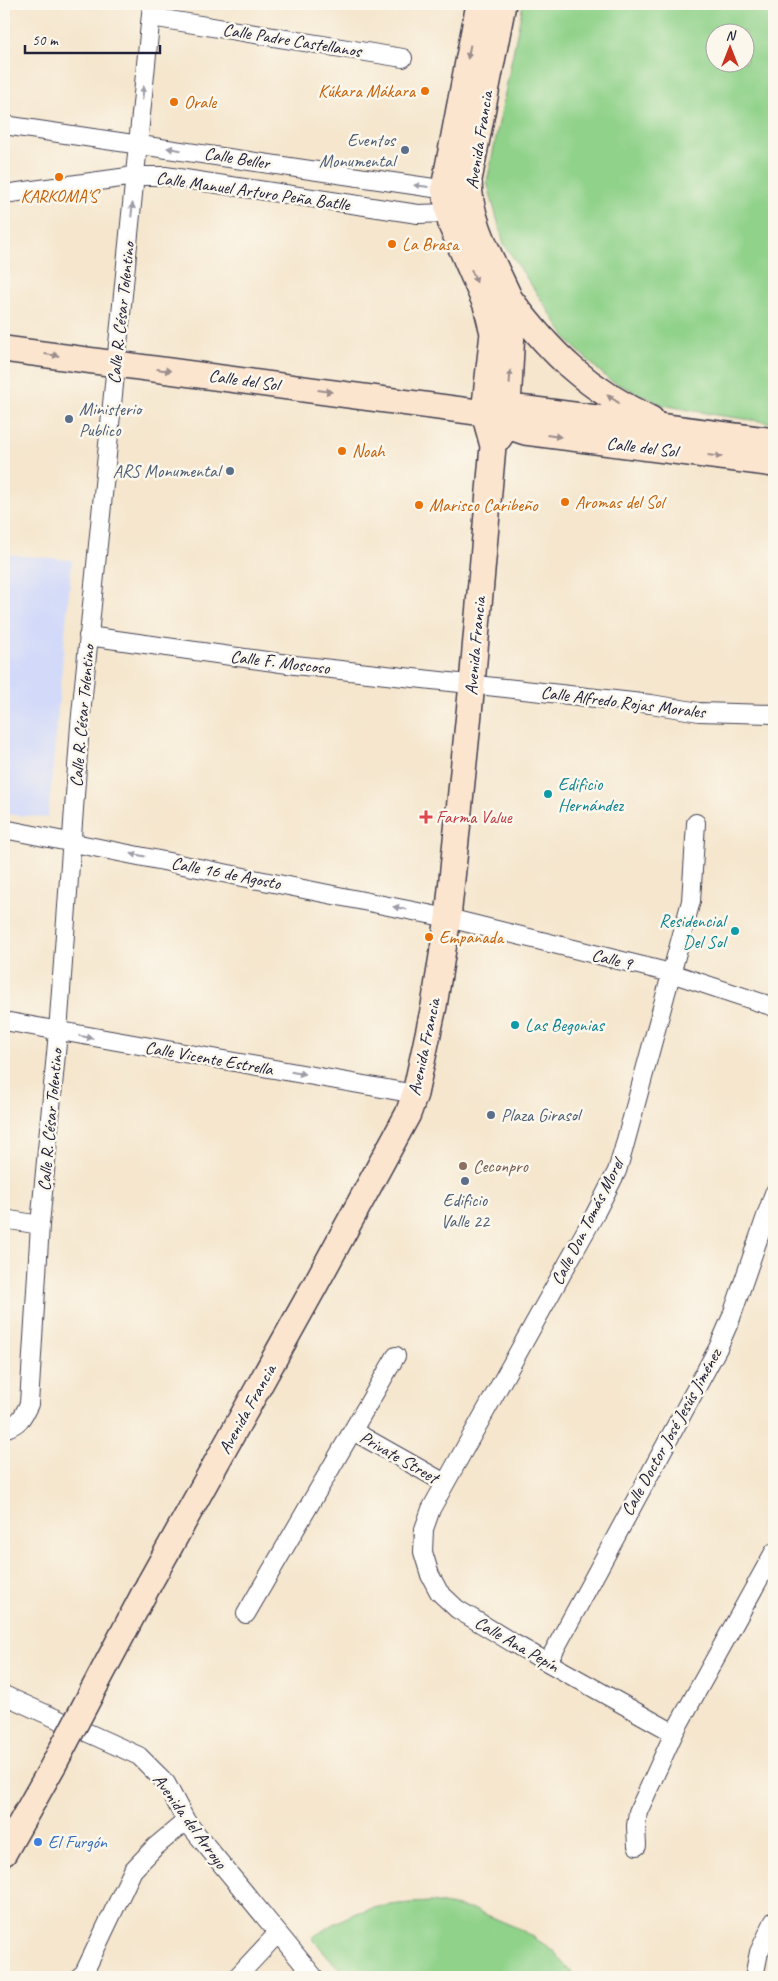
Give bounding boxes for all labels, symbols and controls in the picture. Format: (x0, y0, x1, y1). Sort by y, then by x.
street label: Calle Padre Castellanos (221, 18, 365, 62)
scale bar (25, 22, 160, 54)
north arrow (706, 22, 756, 72)
text: N (726, 27, 737, 44)
text: 50 m (32, 31, 59, 50)
one-way arrow (465, 44, 473, 60)
place label: Kúkara Mákara (318, 80, 417, 102)
one-way arrow (139, 85, 147, 101)
marker: Kúkara Mákara (419, 85, 431, 97)
street label: Avenida Francia (460, 88, 498, 191)
place label: Orale (184, 91, 217, 113)
marker: Orale (168, 96, 180, 108)
place label: Eventos Monumental (319, 129, 398, 172)
street label: Calle Beller (203, 142, 273, 174)
one-way arrow (166, 144, 182, 152)
marker: Eventos Monumental (399, 144, 411, 156)
street label: Calle Manuel Arturo Peña Batlle (155, 167, 352, 216)
marker: KARKOMA'S (53, 171, 65, 183)
one-way arrow (413, 182, 429, 190)
place label: KARKOMA'S (20, 185, 101, 207)
one-way arrow (128, 202, 136, 218)
place label: La Brasa (402, 233, 460, 255)
marker: La Brasa (386, 238, 398, 250)
street label: Calle R. César Tolentino (103, 239, 140, 385)
one-way arrow (470, 269, 478, 283)
one-way arrow (44, 351, 60, 359)
street label: Calle del Sol (207, 364, 284, 396)
one-way arrow (156, 366, 172, 374)
one-way arrow (506, 369, 514, 385)
one-way arrow (317, 388, 333, 396)
one-way arrow (606, 394, 620, 404)
place label: Ministerio Publico (79, 398, 143, 441)
marker: Ministerio Publico (63, 413, 75, 425)
one-way arrow (547, 432, 563, 440)
street label: Calle del Sol (605, 432, 681, 463)
place label: Noah (352, 440, 386, 462)
marker: Noah (336, 445, 348, 457)
one-way arrow (708, 452, 724, 460)
place label: ARS Monumental (113, 460, 223, 482)
marker: ARS Monumental (224, 465, 236, 477)
place label: Aromas del Sol (575, 491, 667, 513)
place label: Marisco Caribeño (429, 494, 539, 516)
marker: Aromas del Sol (559, 496, 571, 508)
marker: Marisco Caribeño (413, 499, 425, 511)
street label: Avenida Francia (460, 594, 490, 696)
street label: Calle R. César Tolentino (65, 642, 99, 788)
street label: Calle F. Moscoso (229, 645, 332, 679)
street label: Calle Alfredo Rojas Morales (540, 681, 708, 723)
place label: Edificio Hernández (558, 773, 624, 816)
marker: Edificio Hernández (542, 788, 554, 800)
place label: Farma Value (436, 806, 513, 828)
marker: Farma Value (420, 811, 432, 823)
one-way arrow (129, 851, 145, 859)
street label: Calle 16 de Agosto (170, 852, 284, 895)
one-way arrow (392, 904, 408, 912)
place label: Residencial Del Sol (659, 910, 728, 953)
marker: Residencial Del Sol (729, 925, 741, 937)
place label: Empanada (439, 926, 505, 948)
marker: Empanada (423, 931, 435, 943)
street label: Calle 9 (590, 943, 636, 975)
street label: Avenida Francia (403, 995, 445, 1098)
place label: Las Begonias (525, 1014, 606, 1036)
marker: Las Begonias (509, 1019, 521, 1031)
one-way arrow (78, 1033, 94, 1041)
street label: Calle Vicente Estrella (143, 1036, 276, 1080)
street label: Calle R. César Tolentino (33, 1046, 67, 1192)
one-way arrow (290, 1070, 306, 1078)
place label: Plaza Girasol (501, 1104, 583, 1126)
marker: Plaza Girasol (485, 1109, 497, 1121)
street label: Calle Don Tomás Morel (546, 1153, 630, 1289)
place label: Ceconpro (473, 1155, 529, 1177)
marker: Ceconpro (457, 1160, 469, 1172)
marker: Edificio Valle 22 (459, 1175, 471, 1187)
place label: Edificio Valle 22 (441, 1189, 491, 1232)
street label: Calle Doctor José Jesús Jiménez (616, 1343, 727, 1519)
street label: Avenida Francia (213, 1359, 281, 1458)
street label: Private Street (356, 1426, 445, 1490)
street label: Calle Ana Pepín (471, 1611, 564, 1677)
street label: Avenida del Arroyo (148, 1769, 233, 1874)
place label: El Furgón (48, 1831, 108, 1853)
marker: El Furgón (32, 1836, 44, 1848)

